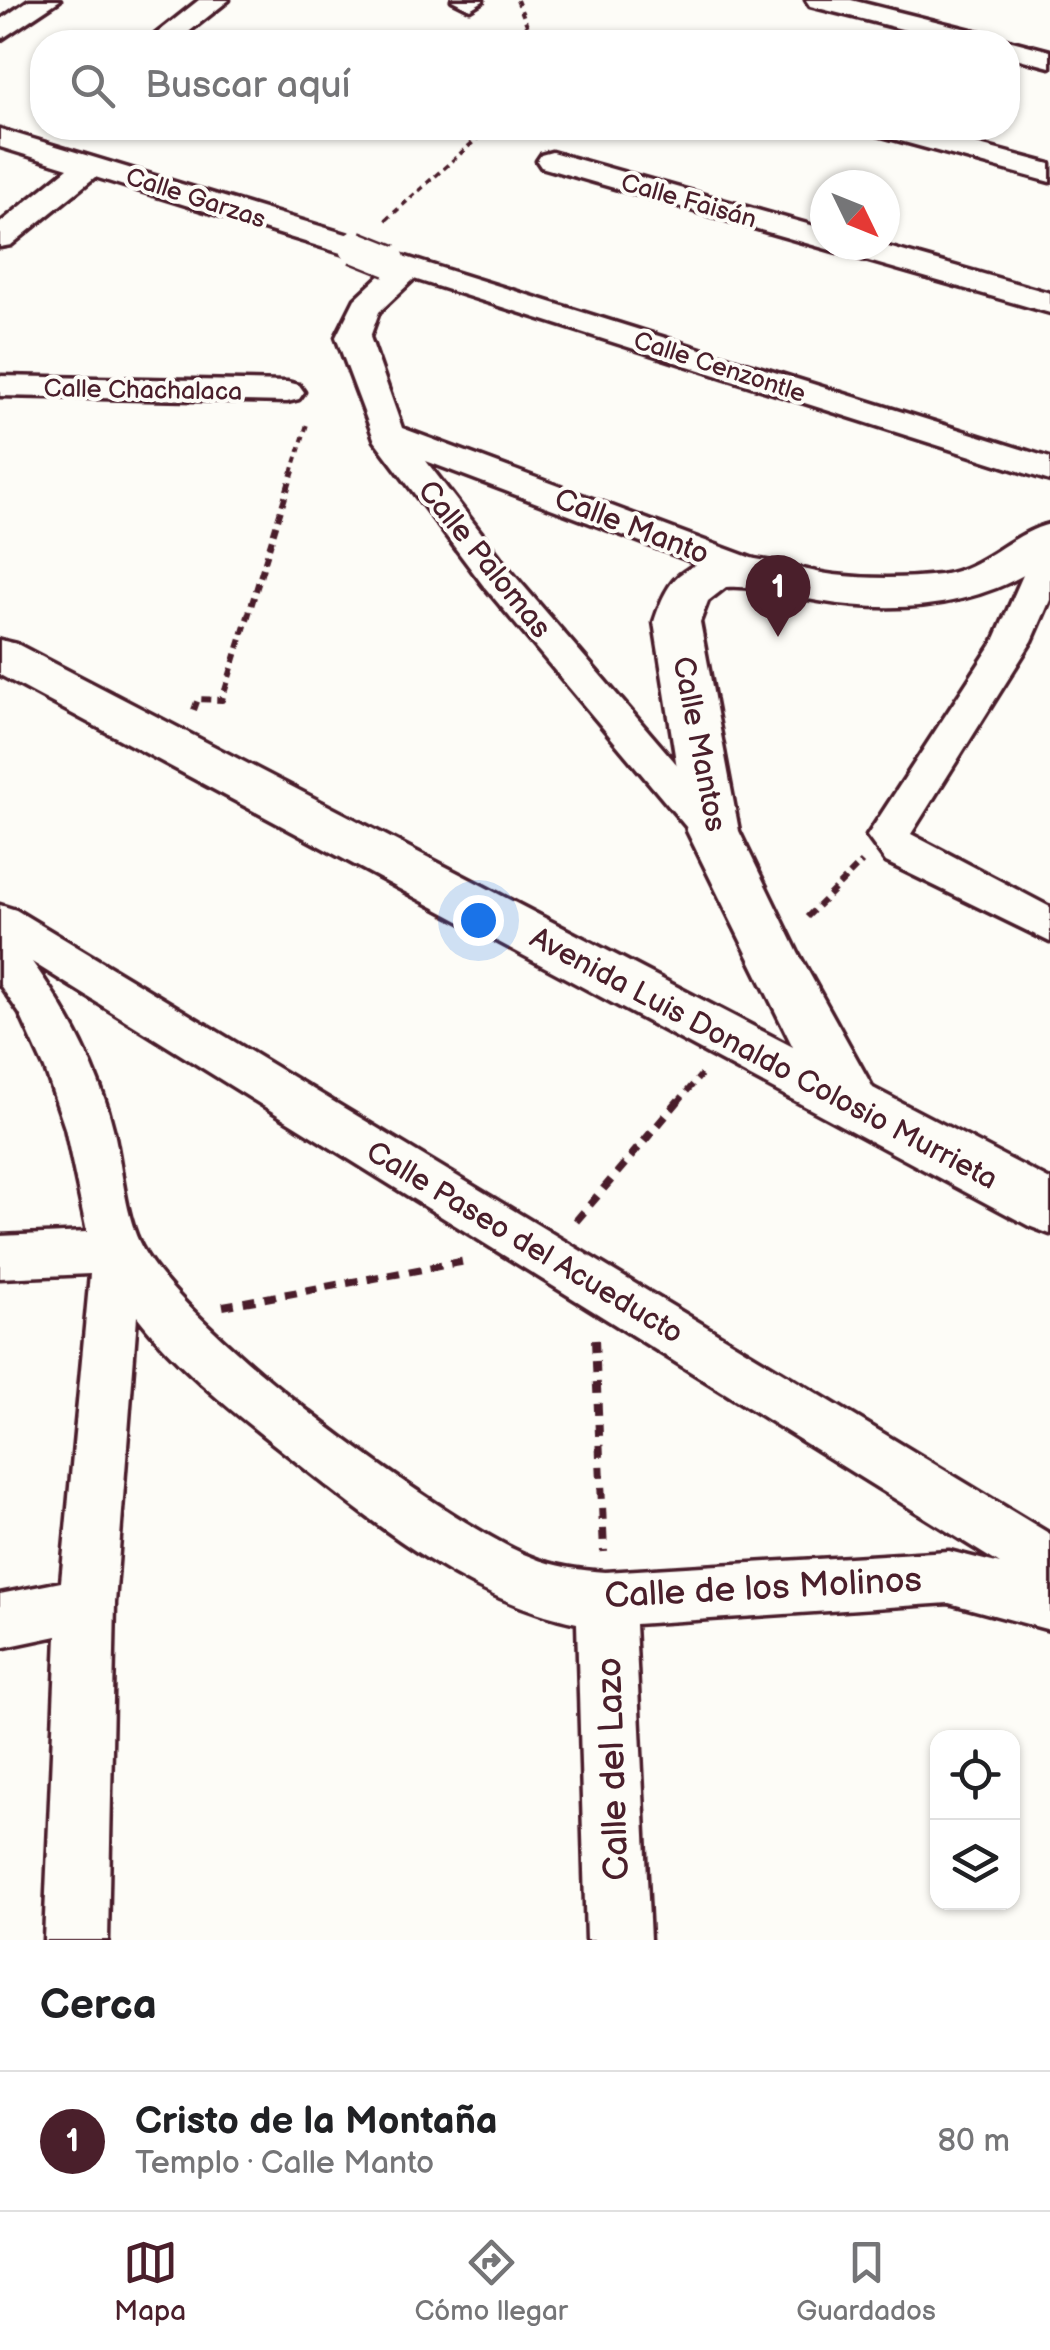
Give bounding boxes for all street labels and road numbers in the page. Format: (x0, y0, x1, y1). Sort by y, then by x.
street label: Calle Garzas (122, 161, 269, 236)
street label: Calle Faisán (617, 167, 760, 236)
street label: Calle Cenzontle (630, 325, 810, 410)
street label: Calle Chachalaca (43, 373, 242, 408)
street label: Calle Palomas (410, 474, 559, 646)
street label: Calle Manto (549, 481, 714, 573)
street label: Calle Mantos (664, 654, 734, 835)
street label: Avenida Luis Donaldo Colosio Murrieta (524, 920, 1003, 1198)
street label: Calle Paseo del Acueducto (360, 1134, 689, 1352)
street label: Calle de los Molinos (603, 1559, 923, 1618)
street label: Calle del Lazo (588, 1657, 639, 1881)

